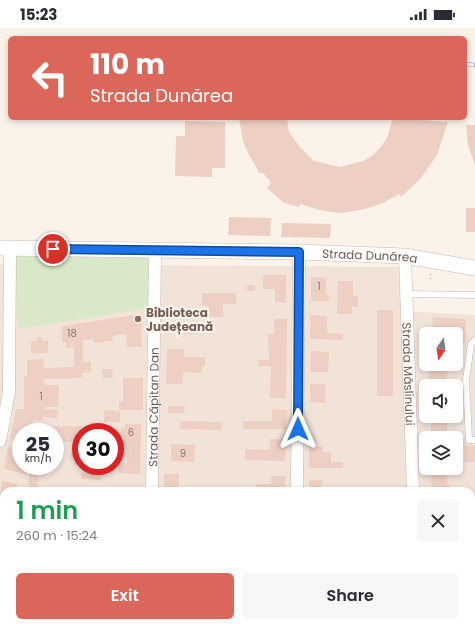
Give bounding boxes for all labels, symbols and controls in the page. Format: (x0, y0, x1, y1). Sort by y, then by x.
text: 15:23 (20, 4, 57, 25)
text: 110 m (90, 45, 165, 84)
icon: left (24, 52, 76, 104)
text: Strada Dunărea (90, 83, 233, 108)
pin (36, 232, 70, 266)
icon: arrive (42, 238, 64, 260)
street label: Strada Dunărea (322, 244, 419, 267)
house number: 1 (317, 279, 321, 294)
place label: Biblioteca Județeană (146, 304, 213, 335)
marker: Biblioteca Județeană (133, 314, 143, 324)
street label: Strada Măslinului (399, 322, 419, 426)
house number: 18 (67, 326, 77, 341)
north arrow (419, 327, 463, 371)
map controls (419, 327, 463, 475)
street label: Strada Căpitan Dan (144, 347, 162, 467)
button: sound (419, 379, 463, 423)
house number: 1 (39, 389, 43, 404)
position arrow (277, 408, 319, 450)
speed limit sign: 30 (72, 423, 124, 475)
house number: 6 (128, 425, 134, 440)
text: 25 (26, 430, 50, 458)
button: layers (419, 431, 463, 475)
house number: 9 (180, 446, 186, 461)
text: km/h (25, 451, 51, 466)
text: 1 min (16, 494, 78, 527)
button: close (417, 500, 459, 542)
text: 260 m · 15:24 (16, 526, 97, 545)
button: Exit (16, 573, 234, 619)
button: Share (242, 573, 459, 619)

